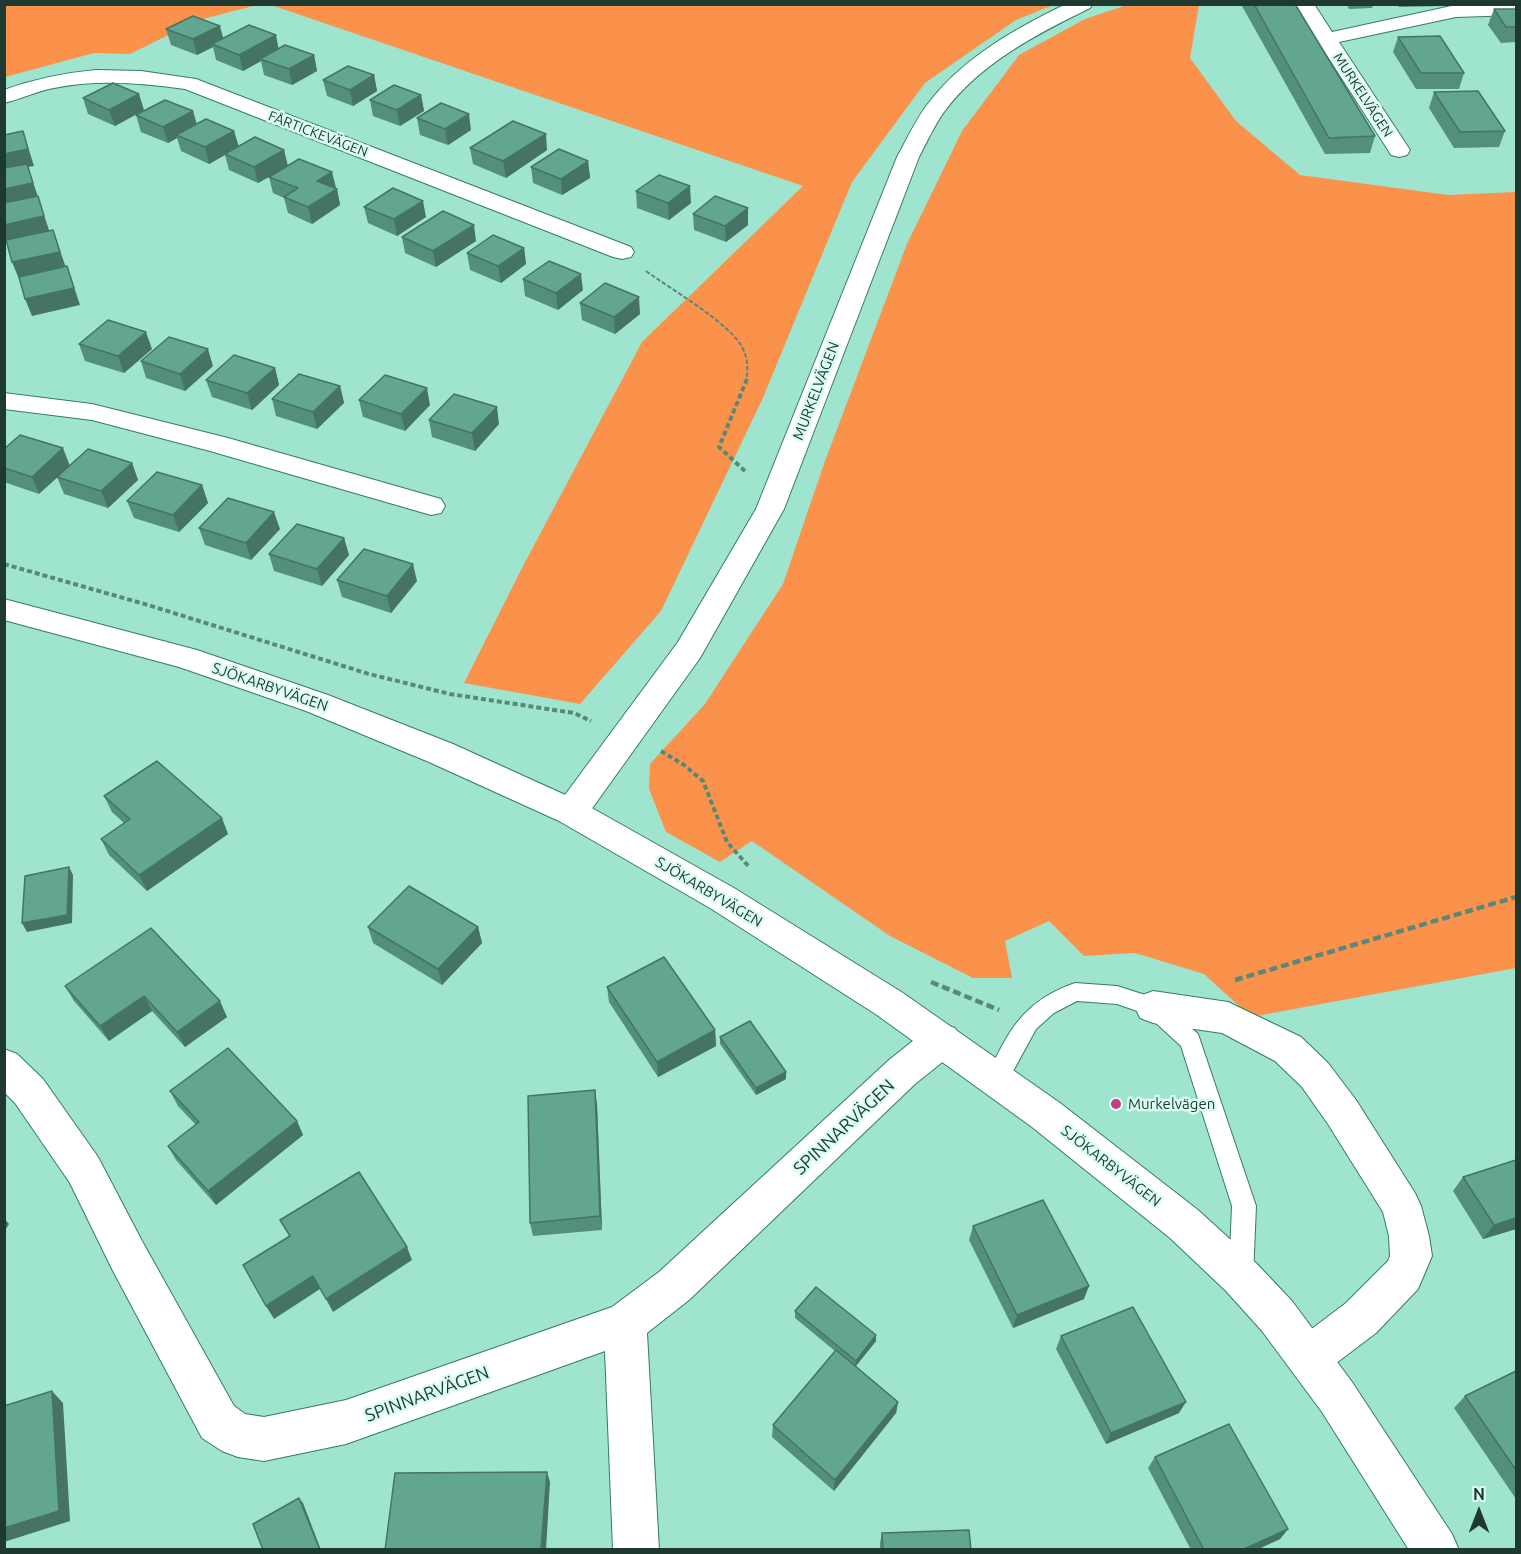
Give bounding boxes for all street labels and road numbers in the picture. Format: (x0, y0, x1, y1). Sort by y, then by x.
street label: MURKELVÄGEN (1330, 50, 1396, 140)
street label: FÅRTICKEVÄGEN (266, 107, 370, 161)
street label: MURKELVÄGEN (789, 339, 843, 443)
street label: SJÖKARBYVÄGEN (210, 659, 330, 715)
street label: SJÖKARBYVÄGEN (652, 853, 766, 931)
street label: SPINNARVÄGEN (789, 1075, 899, 1179)
street label: SJÖKARBYVÄGEN (1058, 1122, 1164, 1210)
street label: SPINNARVÄGEN (362, 1362, 492, 1426)

